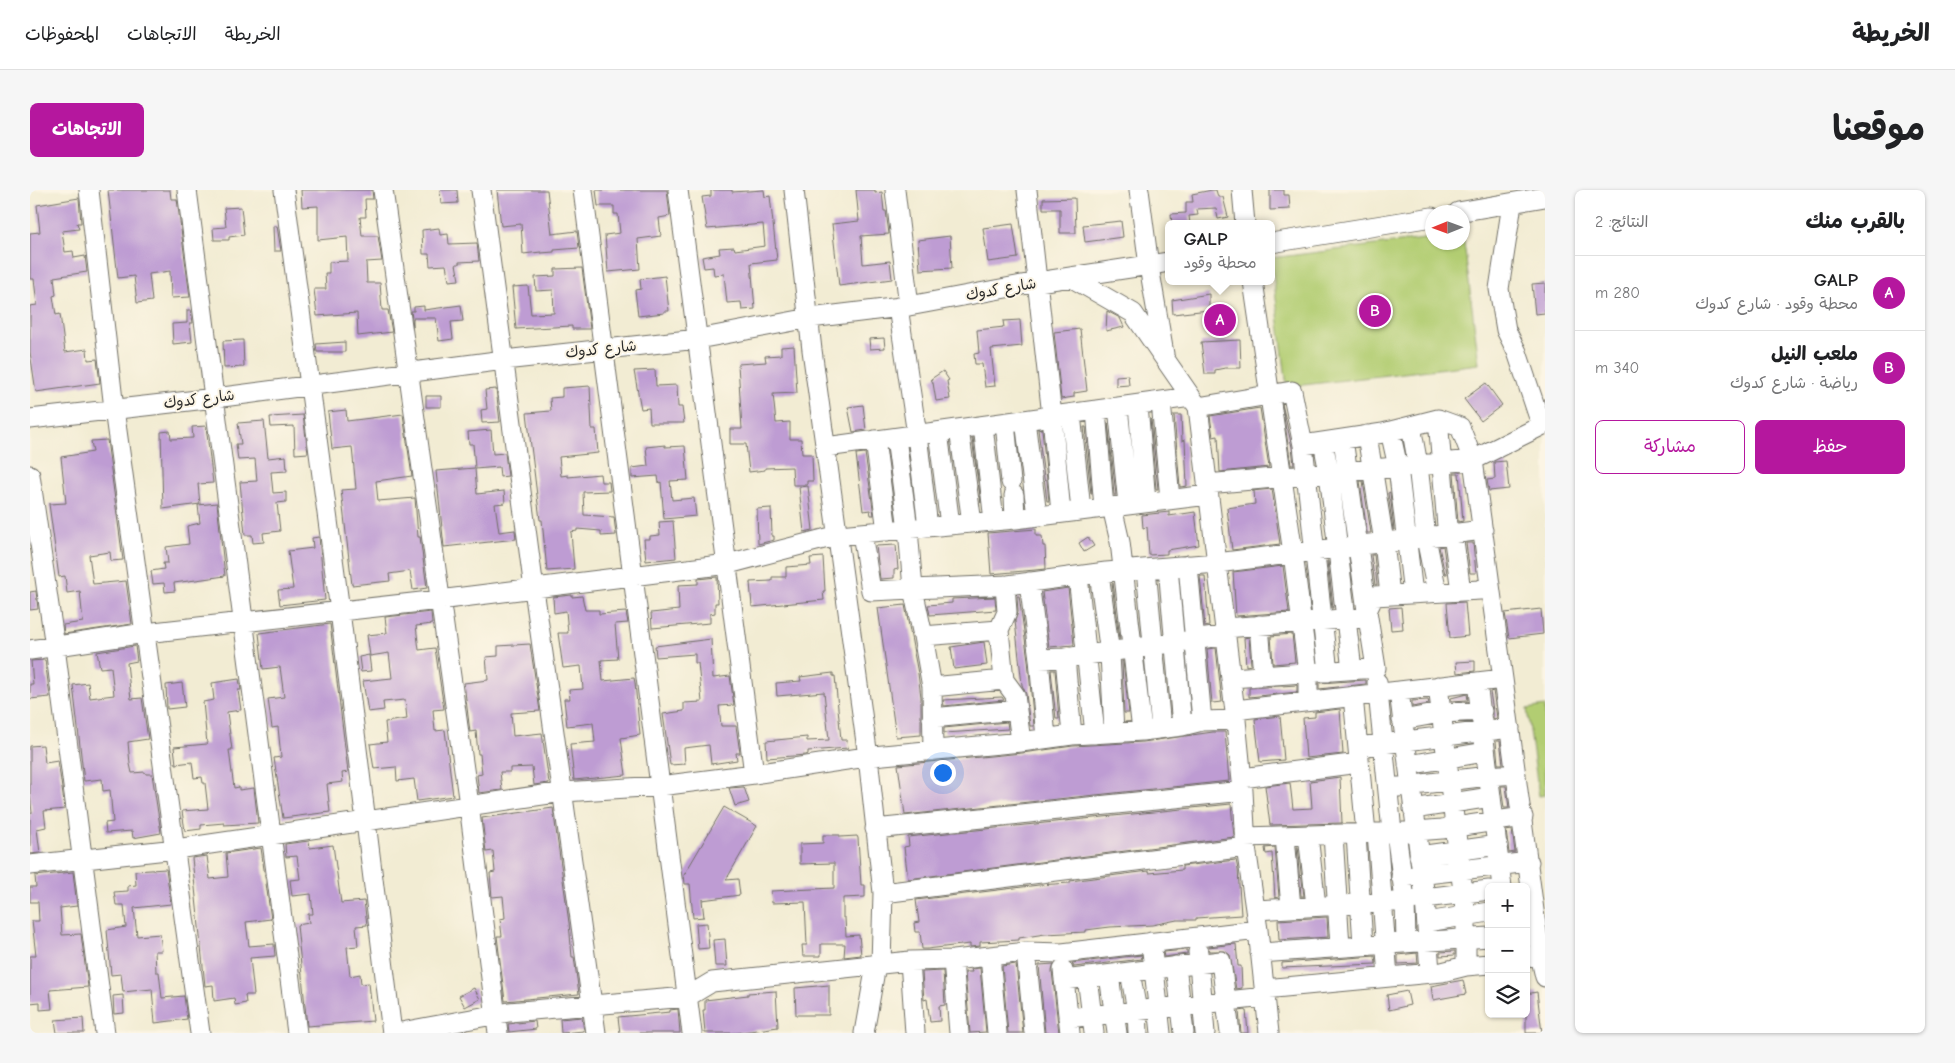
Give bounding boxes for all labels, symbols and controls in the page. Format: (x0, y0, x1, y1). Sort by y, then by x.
text: الخريطة (1852, 19, 1930, 47)
text: المحفوظات (25, 24, 99, 45)
text: الاتجاهات (127, 24, 197, 45)
text: الخريطة (225, 24, 281, 45)
button: الاتجاهات (30, 103, 144, 157)
text: موقعنا (1832, 108, 1925, 149)
north arrow (1425, 205, 1470, 250)
text: بالقرب منك (1805, 209, 1905, 233)
text: النتائج: 2 (1595, 213, 1649, 231)
popup (1165, 220, 1275, 285)
text: GALP (1183, 228, 1228, 250)
text: محطة وقود (1183, 254, 1257, 272)
text: GALP (1814, 269, 1858, 291)
street label: شارع كدوك (964, 274, 1038, 305)
text: 280 m (1595, 284, 1640, 302)
text: A (1885, 284, 1893, 302)
pin: B (1359, 292, 1391, 330)
text: محطة وقود · شارع كدوك (1695, 295, 1858, 313)
pin: A (1204, 301, 1236, 339)
street label: شارع كدوك (565, 336, 638, 363)
text: ملعب النيل (1771, 343, 1858, 365)
text: 340 m (1595, 359, 1639, 377)
text: B (1884, 359, 1894, 377)
text: رياضة · شارع كدوك (1730, 374, 1858, 392)
street label: شارع كدوك (162, 386, 236, 413)
button: مشاركة (1595, 420, 1745, 474)
button: حفظ (1755, 420, 1905, 474)
your location (930, 760, 956, 786)
map controls (1485, 883, 1530, 1018)
button: + (1485, 883, 1530, 928)
button: − (1485, 928, 1530, 973)
button: layers (1485, 973, 1530, 1018)

